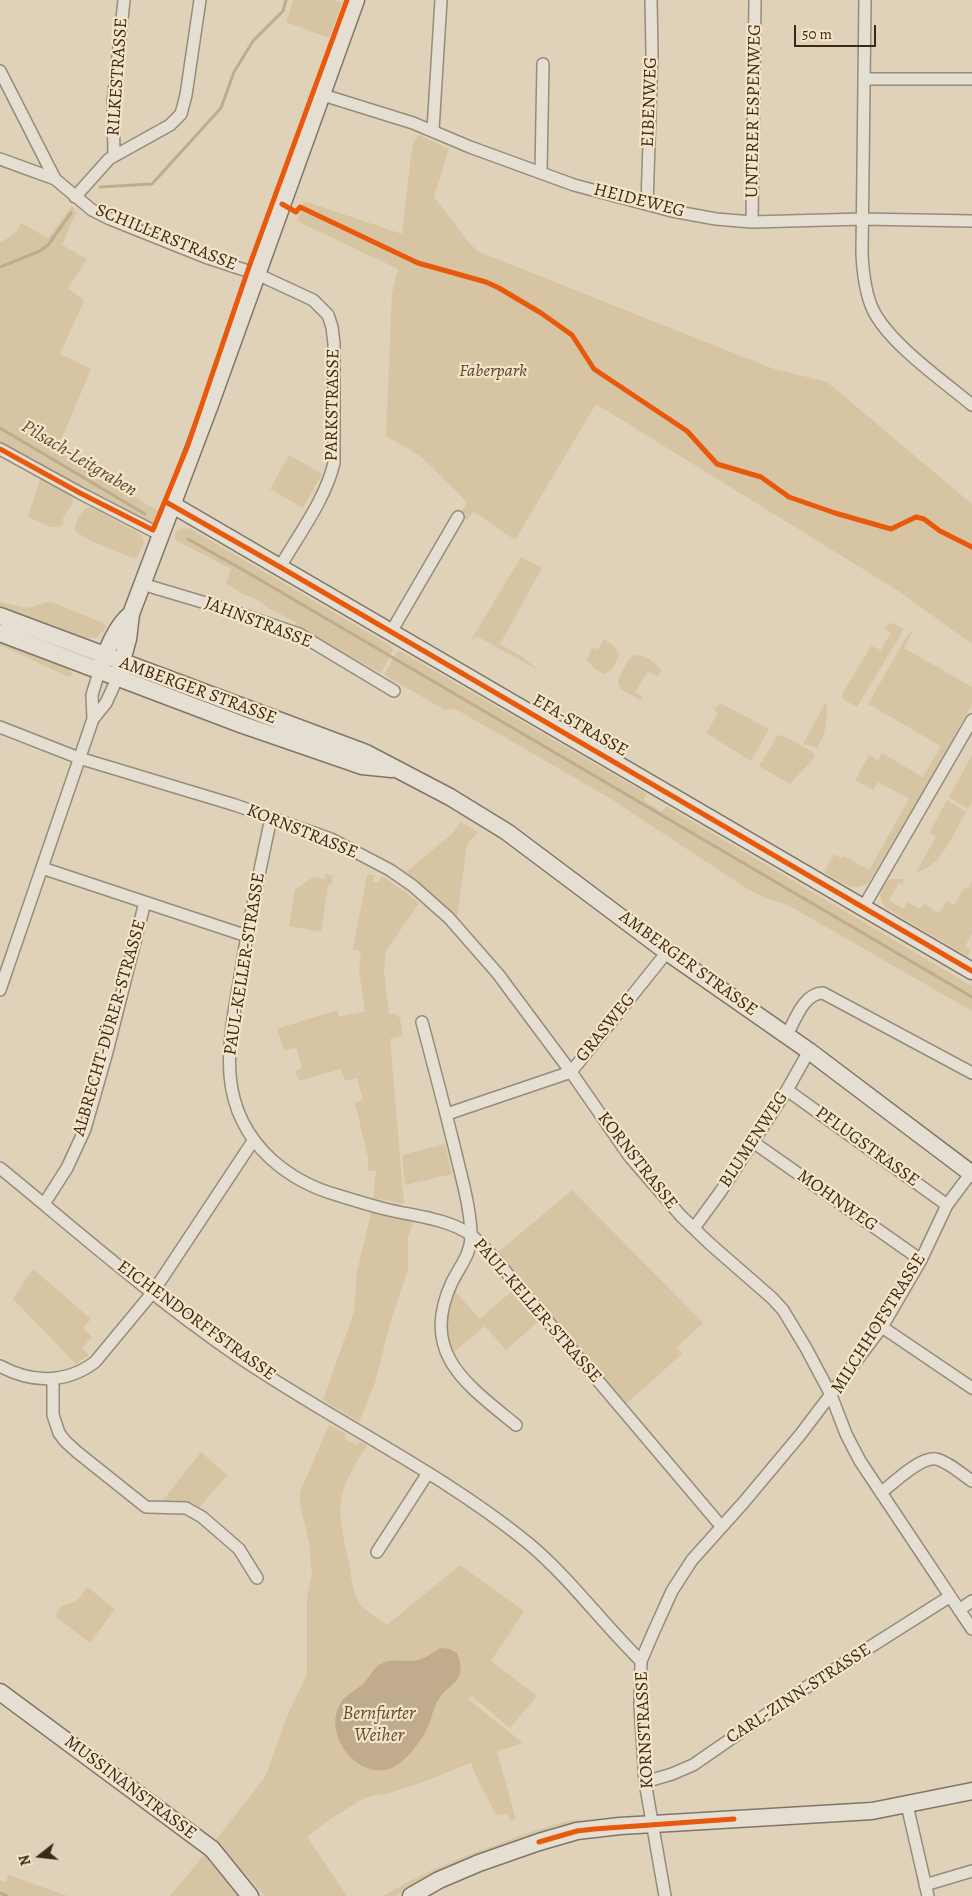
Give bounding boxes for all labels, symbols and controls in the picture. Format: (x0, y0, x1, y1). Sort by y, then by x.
scale bar (797, 15, 880, 47)
street label: RILKESTRASSE (103, 17, 133, 137)
street label: UNTERER ESPENWEG (742, 24, 766, 198)
text: 50 m (802, 24, 832, 44)
street label: EIBENWEG (638, 56, 662, 148)
street label: HEIDEWEG (591, 179, 687, 223)
street label: SCHILLERSTRASSE (92, 200, 240, 276)
street label: PARKSTRASSE (321, 348, 345, 462)
park label: Faberpark (459, 361, 527, 383)
water label: Pilsach-Leitgraben (17, 416, 141, 502)
street label: JAHNSTRASSE (201, 593, 315, 653)
street label: AMBERGER STRASSE (116, 653, 280, 729)
street label: EFA-STRASSE (528, 690, 632, 762)
street label: KORNSTRASSE (243, 800, 361, 864)
street label: PAUL-KELLER-STRASSE (220, 871, 270, 1057)
street label: AMBERGER STRASSE (615, 907, 761, 1021)
street label: ALBRECHT-DÜRER-STRASSE (69, 917, 151, 1139)
street label: GRASWEG (572, 989, 640, 1067)
street label: BLUMENWEG (715, 1088, 793, 1192)
street label: PFLUGSTRASSE (811, 1102, 923, 1192)
street label: KORNSTRASSE (592, 1108, 682, 1214)
street label: MOHNWEG (793, 1165, 881, 1237)
street label: PAUL-KELLER-STRASSE (468, 1234, 606, 1388)
street label: MILCHHOFSTRASSE (827, 1250, 931, 1398)
street label: EICHENDORFFSTRASSE (113, 1256, 279, 1386)
street label: CARL-ZINN-STRASSE (723, 1639, 875, 1749)
street label: KORNSTRASSE (631, 1671, 659, 1789)
water label: Bernfurter Weiher (343, 1703, 415, 1747)
street label: MUSSINANSTRASSE (60, 1731, 200, 1845)
north arrow (15, 1831, 65, 1881)
text: N (15, 1853, 36, 1868)

